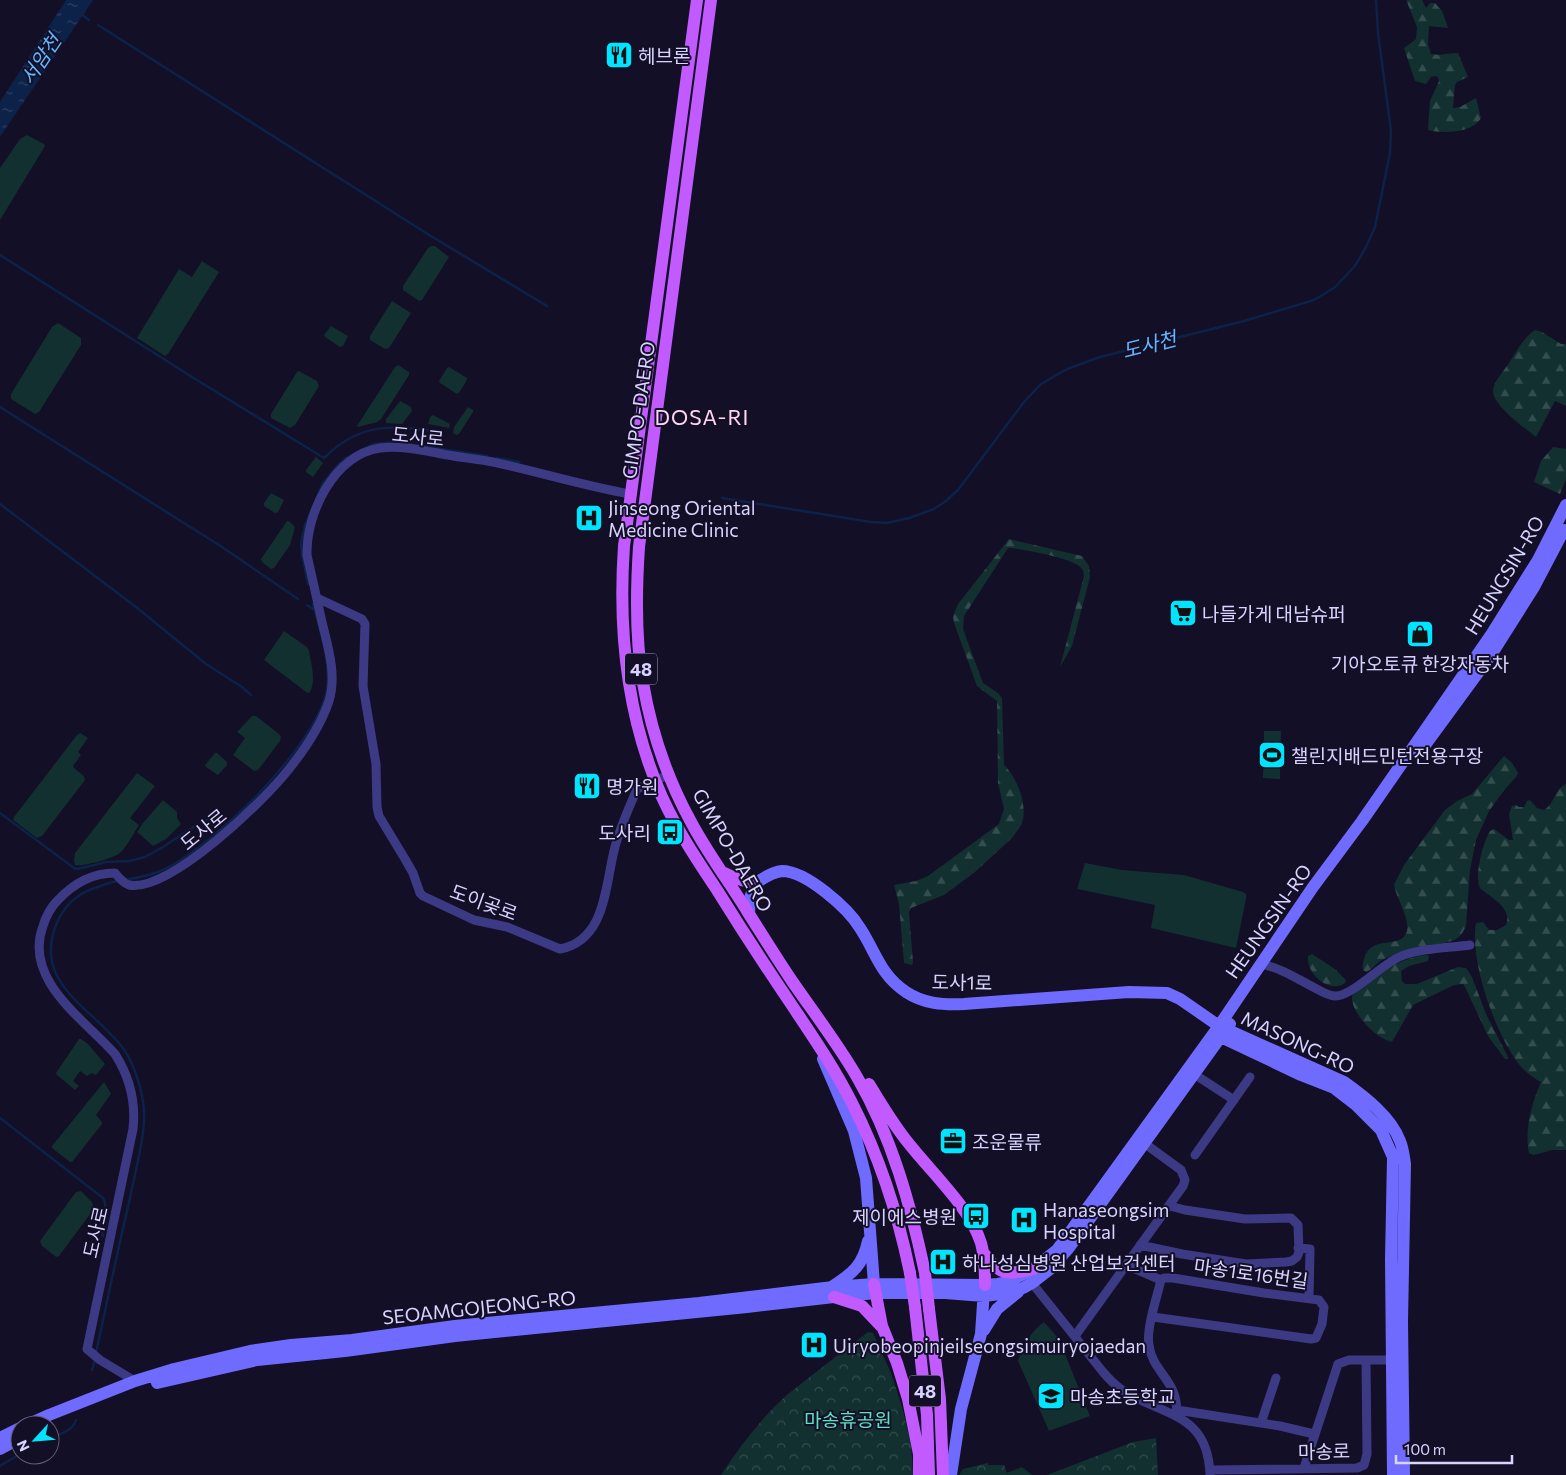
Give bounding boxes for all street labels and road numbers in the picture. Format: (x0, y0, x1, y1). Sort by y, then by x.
street label: GIMPO-DAERO (617, 340, 659, 480)
street label: 도사로 (391, 422, 445, 450)
street label: HEUNGSIN-RO (1460, 511, 1548, 639)
road number: 48 (625, 654, 657, 684)
street label: GIMPO-DAERO (688, 784, 778, 916)
street label: 도사로 (175, 804, 231, 854)
street label: HEUNGSIN-RO (1220, 859, 1316, 983)
street label: 도이곶로 (447, 879, 521, 925)
street label: 도사1로 (932, 970, 992, 994)
street label: MASONG-RO (1238, 1006, 1358, 1078)
street label: 도사로 (78, 1204, 112, 1260)
street label: 마송1로16번길 (1192, 1254, 1310, 1292)
street label: SEOAMGOJEONG-RO (381, 1285, 577, 1329)
road number: 48 (909, 1375, 941, 1406)
street label: 마송로 (1298, 1439, 1350, 1463)

